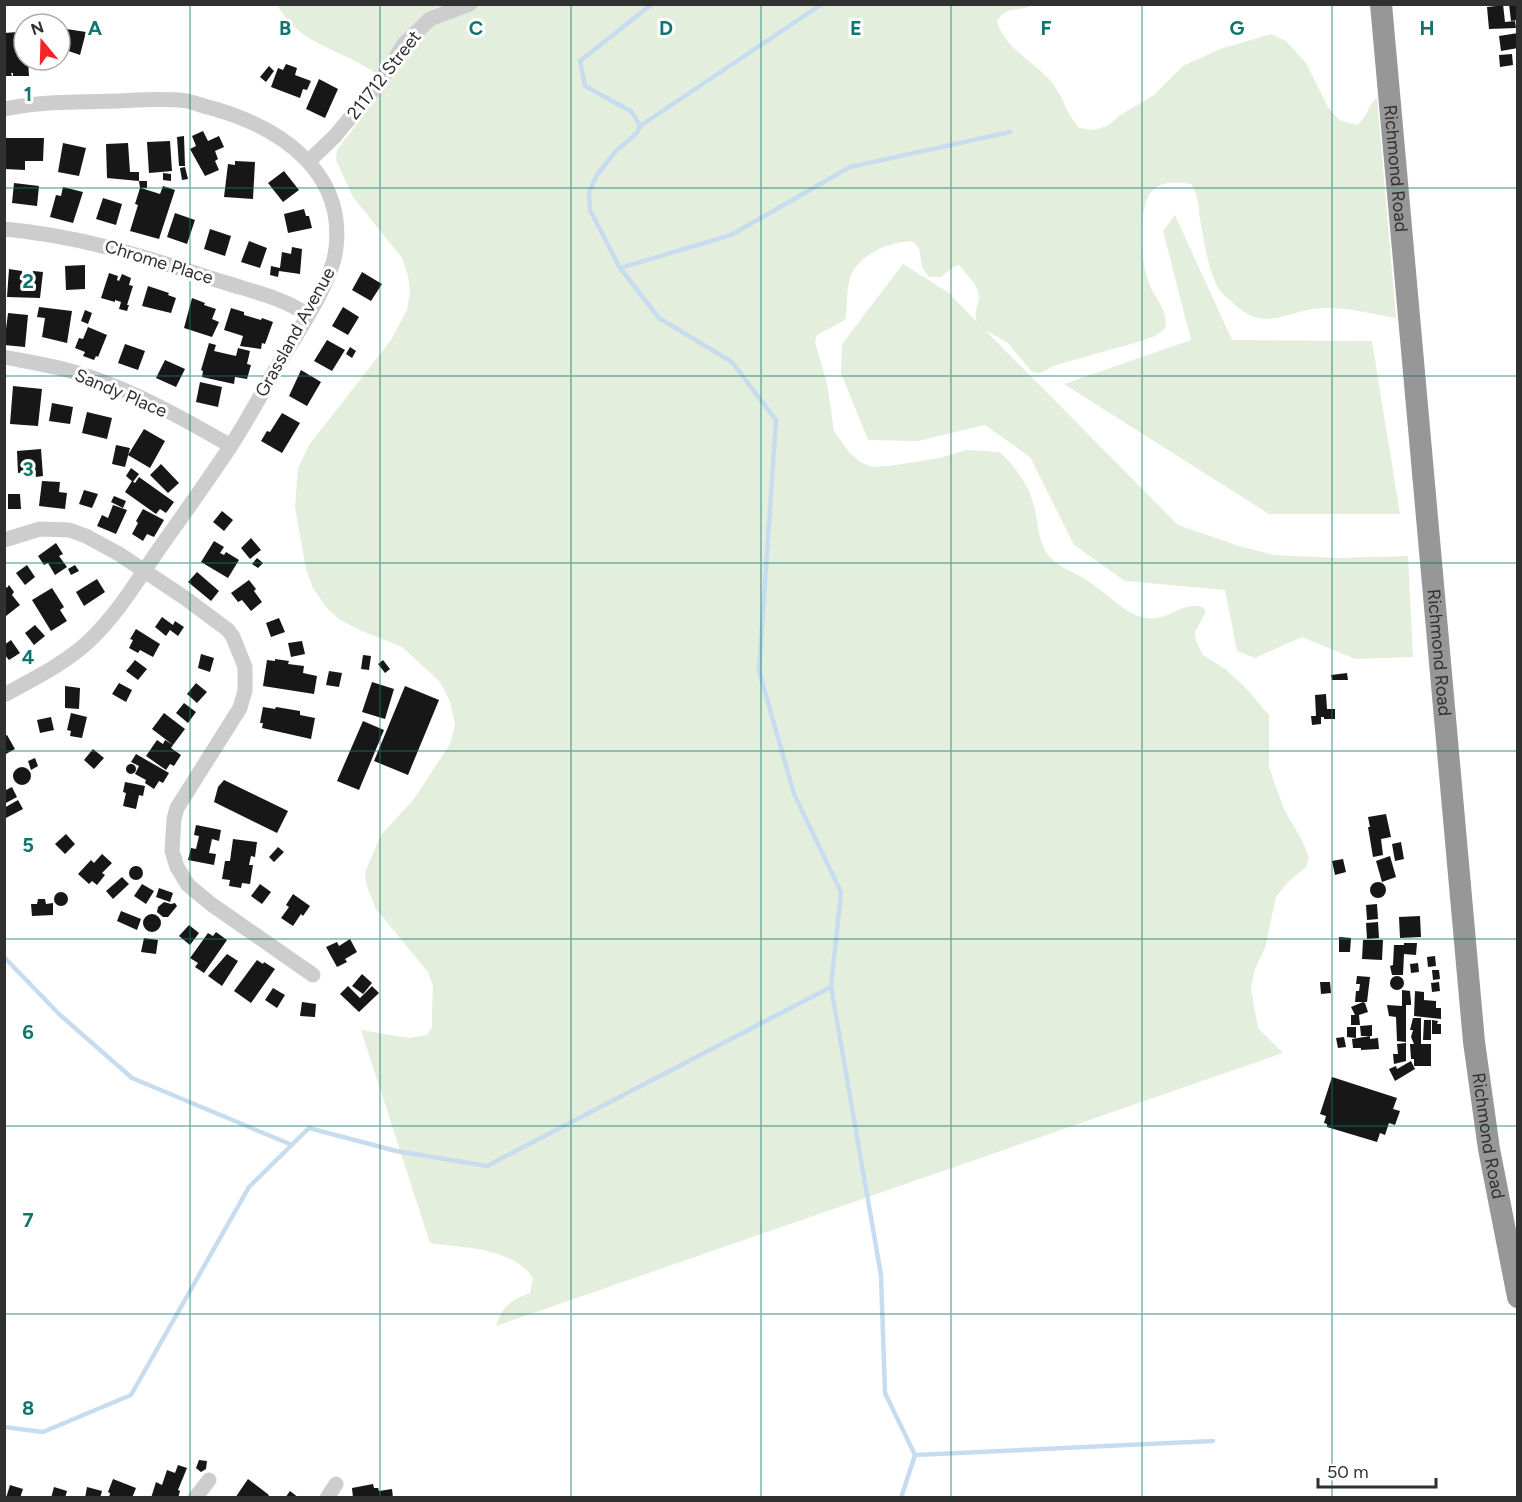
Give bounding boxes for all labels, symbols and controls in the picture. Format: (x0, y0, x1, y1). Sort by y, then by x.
north arrow (12, 12, 72, 72)
text: A (88, 16, 103, 40)
text: B (279, 16, 291, 40)
text: C (469, 16, 483, 40)
text: D (659, 16, 673, 40)
text: E (850, 16, 862, 40)
text: F (1040, 16, 1052, 40)
text: G (1230, 16, 1245, 40)
text: H (1420, 16, 1435, 40)
text: N (28, 17, 46, 39)
street label: 211712 Street (342, 26, 426, 124)
text: 1 (24, 82, 32, 106)
street label: Richmond Road (1379, 104, 1412, 233)
street label: Chrome Place (102, 235, 216, 289)
street label: Grassland Avenue (250, 263, 340, 401)
text: 2 (22, 269, 34, 293)
street label: Sandy Place (72, 364, 170, 422)
text: 3 (22, 457, 34, 481)
street label: Richmond Road (1422, 588, 1456, 717)
text: 4 (22, 645, 35, 669)
text: 5 (22, 833, 34, 857)
text: 6 (22, 1020, 34, 1044)
street label: Richmond Road (1467, 1071, 1510, 1201)
text: 7 (22, 1208, 34, 1232)
text: 8 (22, 1396, 34, 1420)
scale bar (1318, 1451, 1436, 1489)
text: 50 m (1327, 1461, 1369, 1483)

